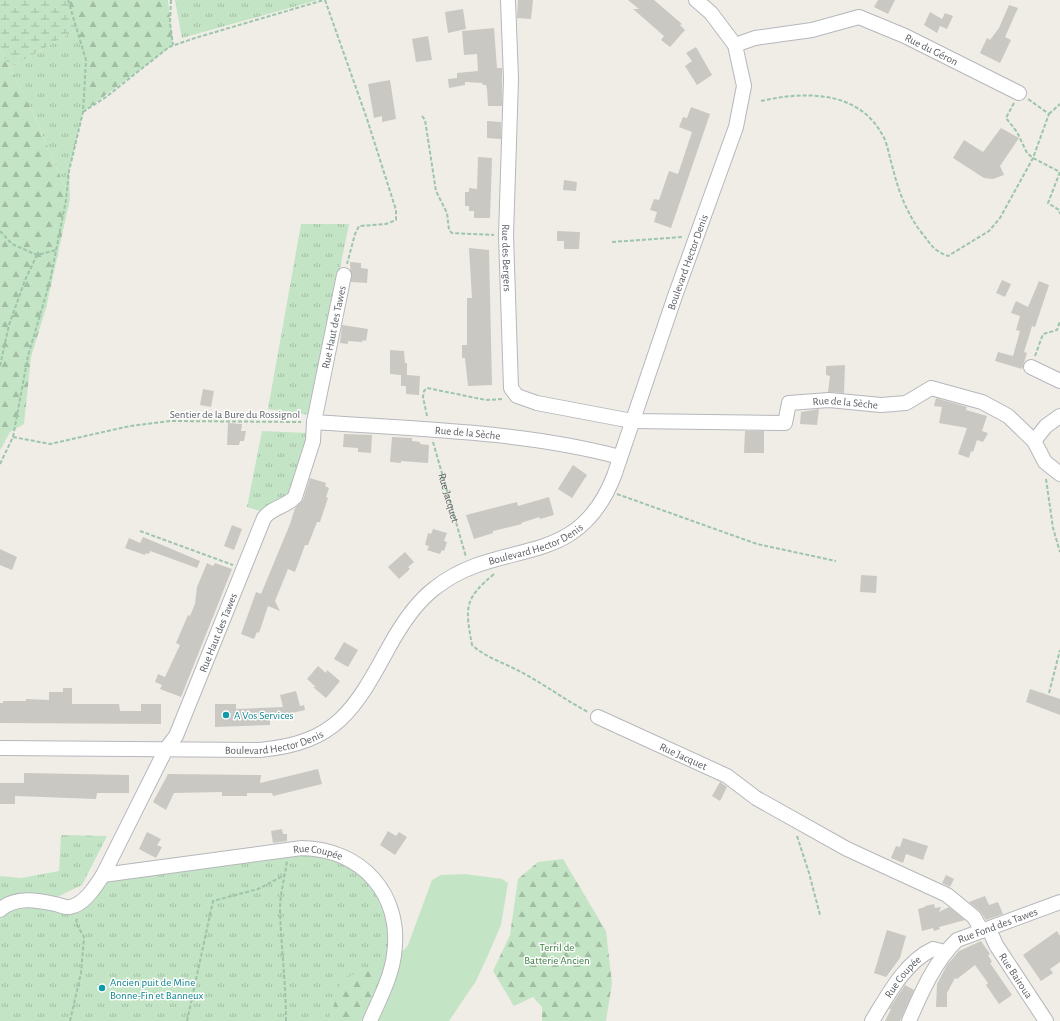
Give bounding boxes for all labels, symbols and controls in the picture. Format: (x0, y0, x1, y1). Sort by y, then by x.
street label: Rue du Géron (903, 31, 960, 67)
street label: Boulevard Hector Denis (665, 213, 709, 311)
street label: Rue des Bergers (500, 224, 513, 292)
street label: Rue Haut des Tawes (320, 285, 347, 370)
street label: Rue de la Sèche (812, 395, 879, 410)
street label: Sentier de la Bure du Rossignol (170, 409, 300, 420)
street label: Rue de la Sèche (434, 424, 501, 441)
street label: Rue Jacquet (437, 472, 461, 524)
street label: Boulevard Hector Denis (487, 521, 585, 566)
street label: Rue Haut des Tawes (197, 591, 239, 674)
marker: A Vos Services (221, 710, 231, 720)
place label: A Vos Services (234, 710, 294, 721)
street label: Boulevard Hector Denis (225, 728, 325, 756)
street label: Rue Jacquet (658, 741, 709, 772)
street label: Rue Coupée (292, 842, 345, 862)
street label: Rue Fond des Tawes (956, 905, 1039, 945)
park label: Terril de Batterie Ancien (524, 942, 590, 966)
street label: Rue Bairoua (997, 951, 1035, 1000)
street label: Rue Coupée (882, 953, 923, 999)
place label: Ancien puit de Mine Bonne-Fin et Banneux (110, 977, 204, 1001)
marker: Ancien puit de Mine Bonne-Fin et Banneux (97, 983, 107, 993)

